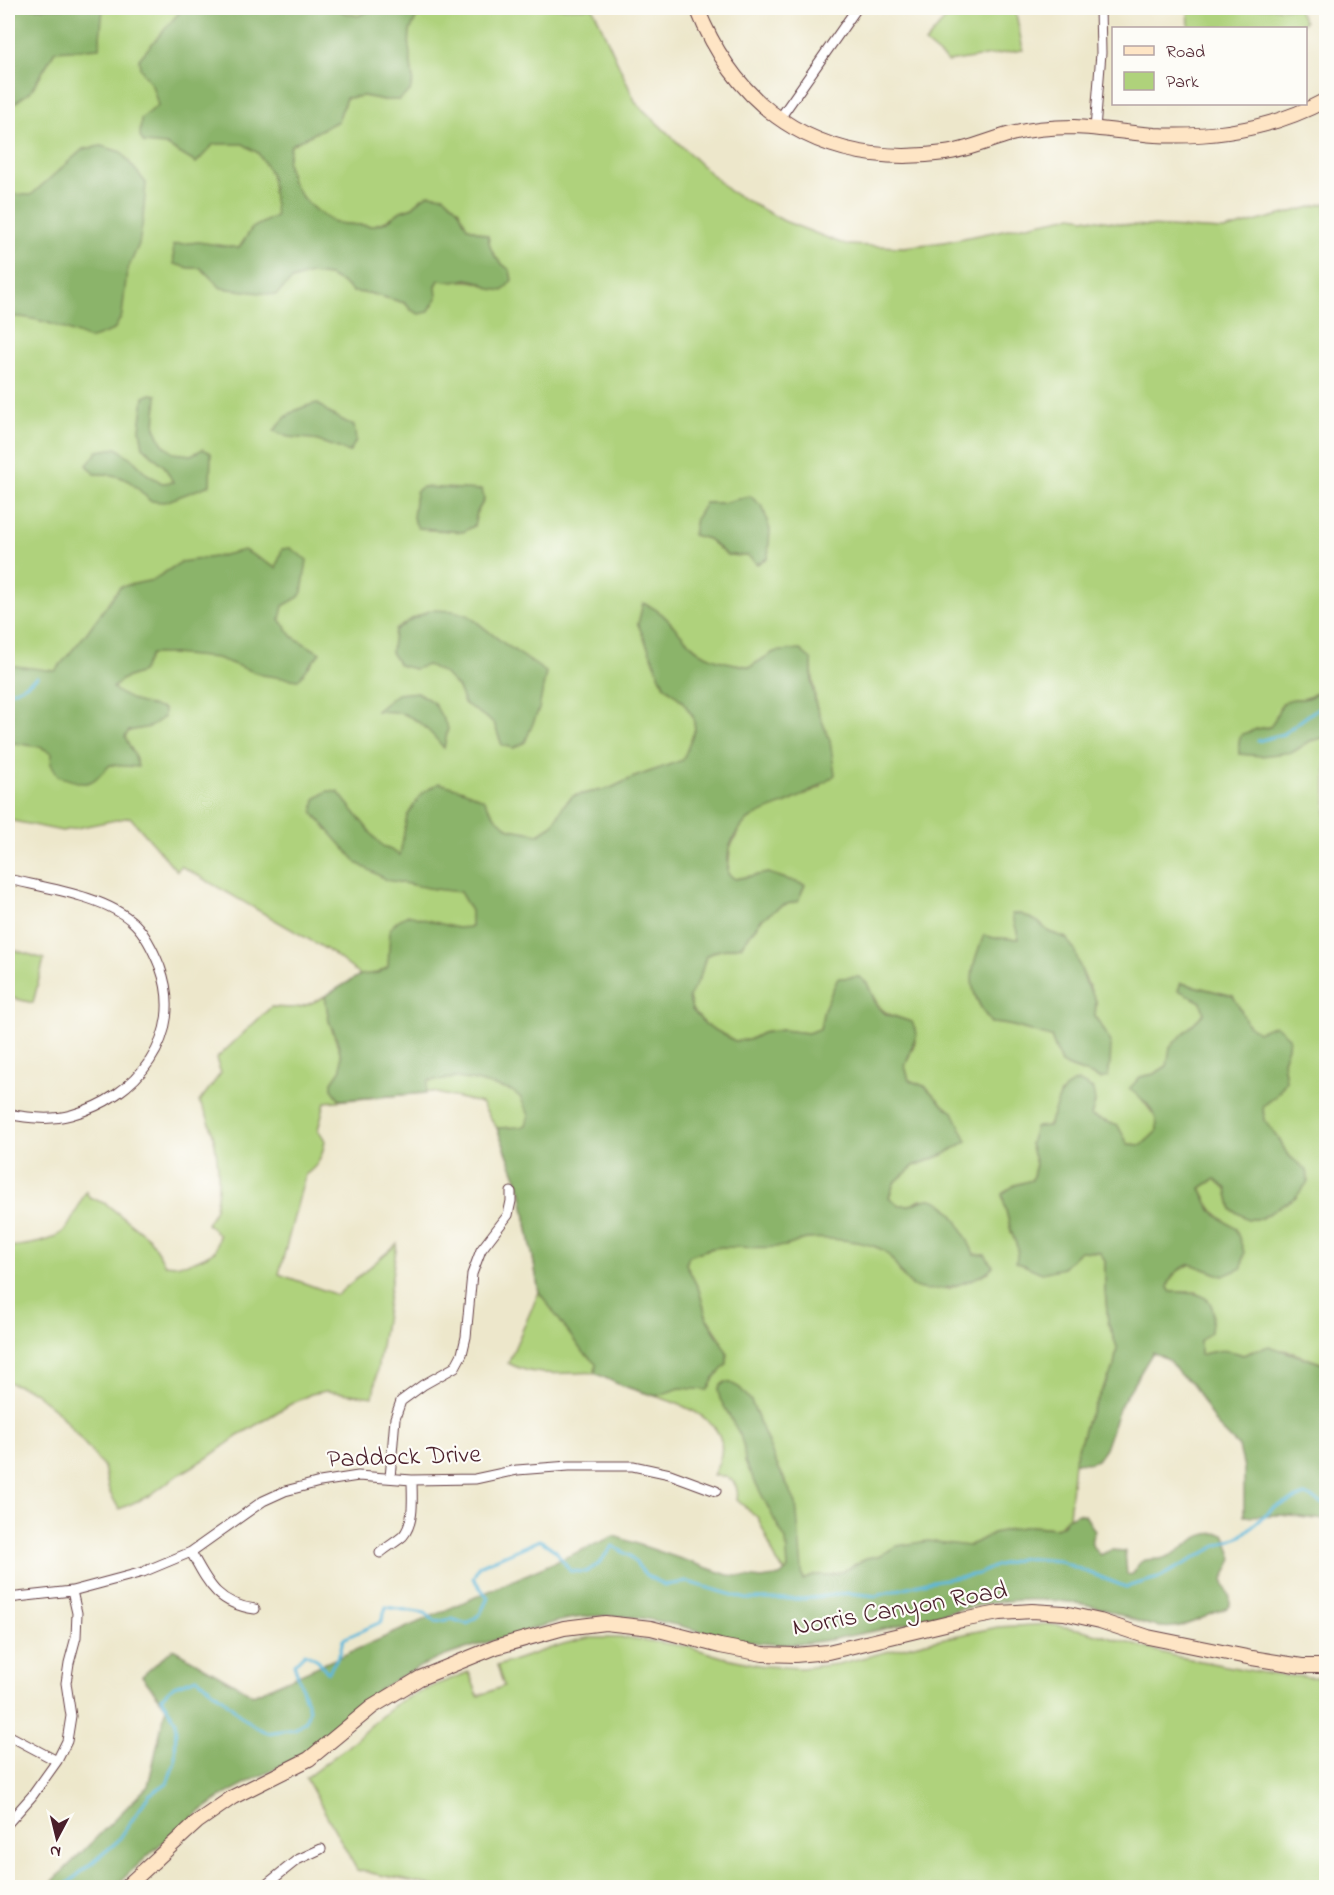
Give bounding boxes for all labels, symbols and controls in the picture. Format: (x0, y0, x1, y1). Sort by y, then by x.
legend (1112, 27, 1307, 105)
text: Road (1166, 40, 1205, 66)
text: Park (1166, 70, 1199, 96)
street label: Paddock Drive (326, 1436, 482, 1480)
street label: Norris Canyon Road (790, 1572, 1011, 1648)
north arrow (27, 1808, 87, 1868)
text: N (48, 1838, 62, 1863)

